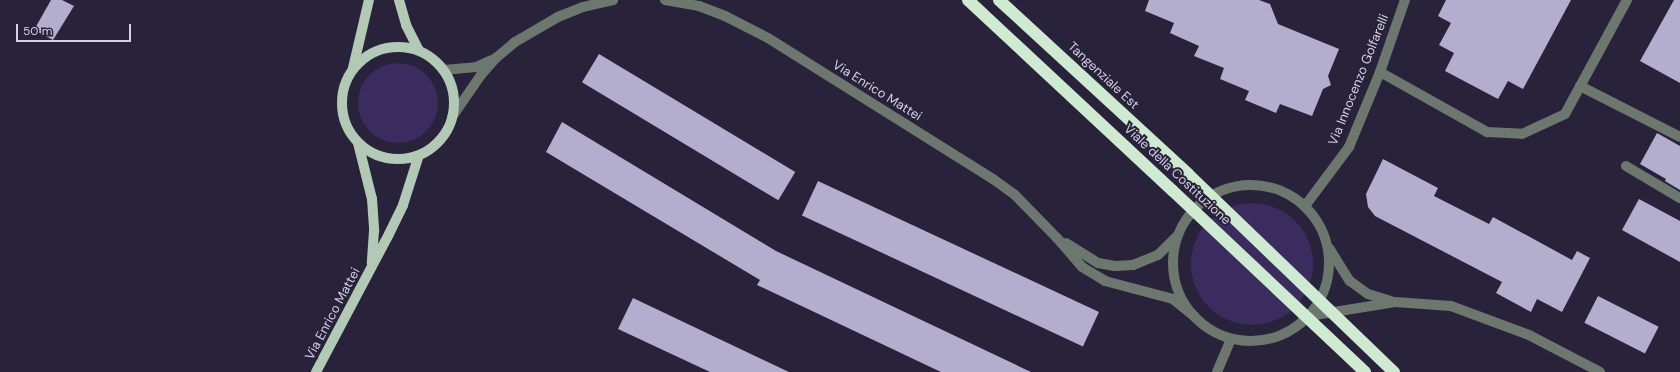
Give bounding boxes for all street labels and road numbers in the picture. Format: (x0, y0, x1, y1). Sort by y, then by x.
street label: Via Innocenzo Golfarelli (1326, 12, 1392, 148)
street label: Tangenziale Est (1064, 39, 1142, 113)
street label: Via Enrico Mattei (830, 57, 924, 125)
street label: Viale della Costituzione (1120, 122, 1234, 228)
street label: Via Enrico Mattei (302, 265, 364, 363)

